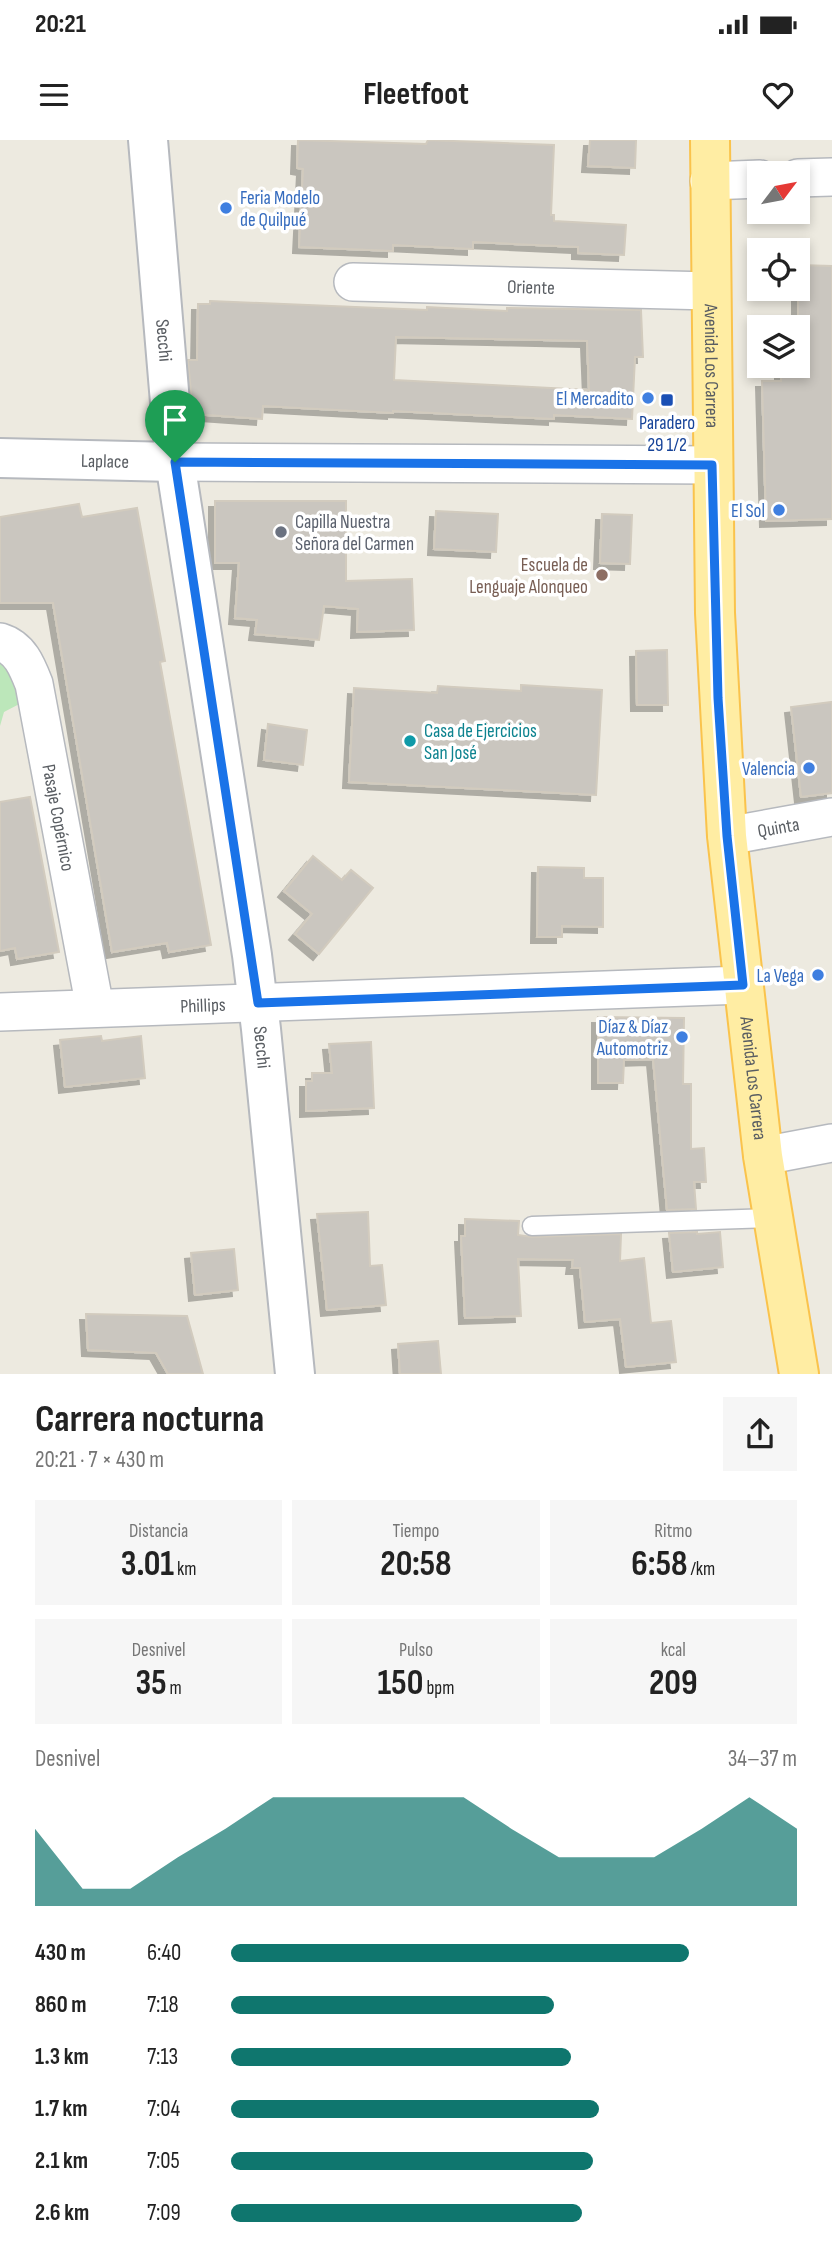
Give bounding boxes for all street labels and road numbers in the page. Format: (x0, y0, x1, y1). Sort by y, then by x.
street label: Oriente (507, 276, 555, 300)
street label: Avenida Los Carrera (699, 303, 723, 428)
street label: Secchi (150, 318, 177, 363)
street label: Laplace (81, 450, 129, 474)
street label: Pasaje Copérnico (36, 762, 79, 873)
street label: Quinta (756, 813, 801, 843)
street label: Phillips (180, 994, 226, 1018)
street label: Avenida Los Carrera (734, 1014, 771, 1141)
street label: Secchi (248, 1025, 275, 1070)

